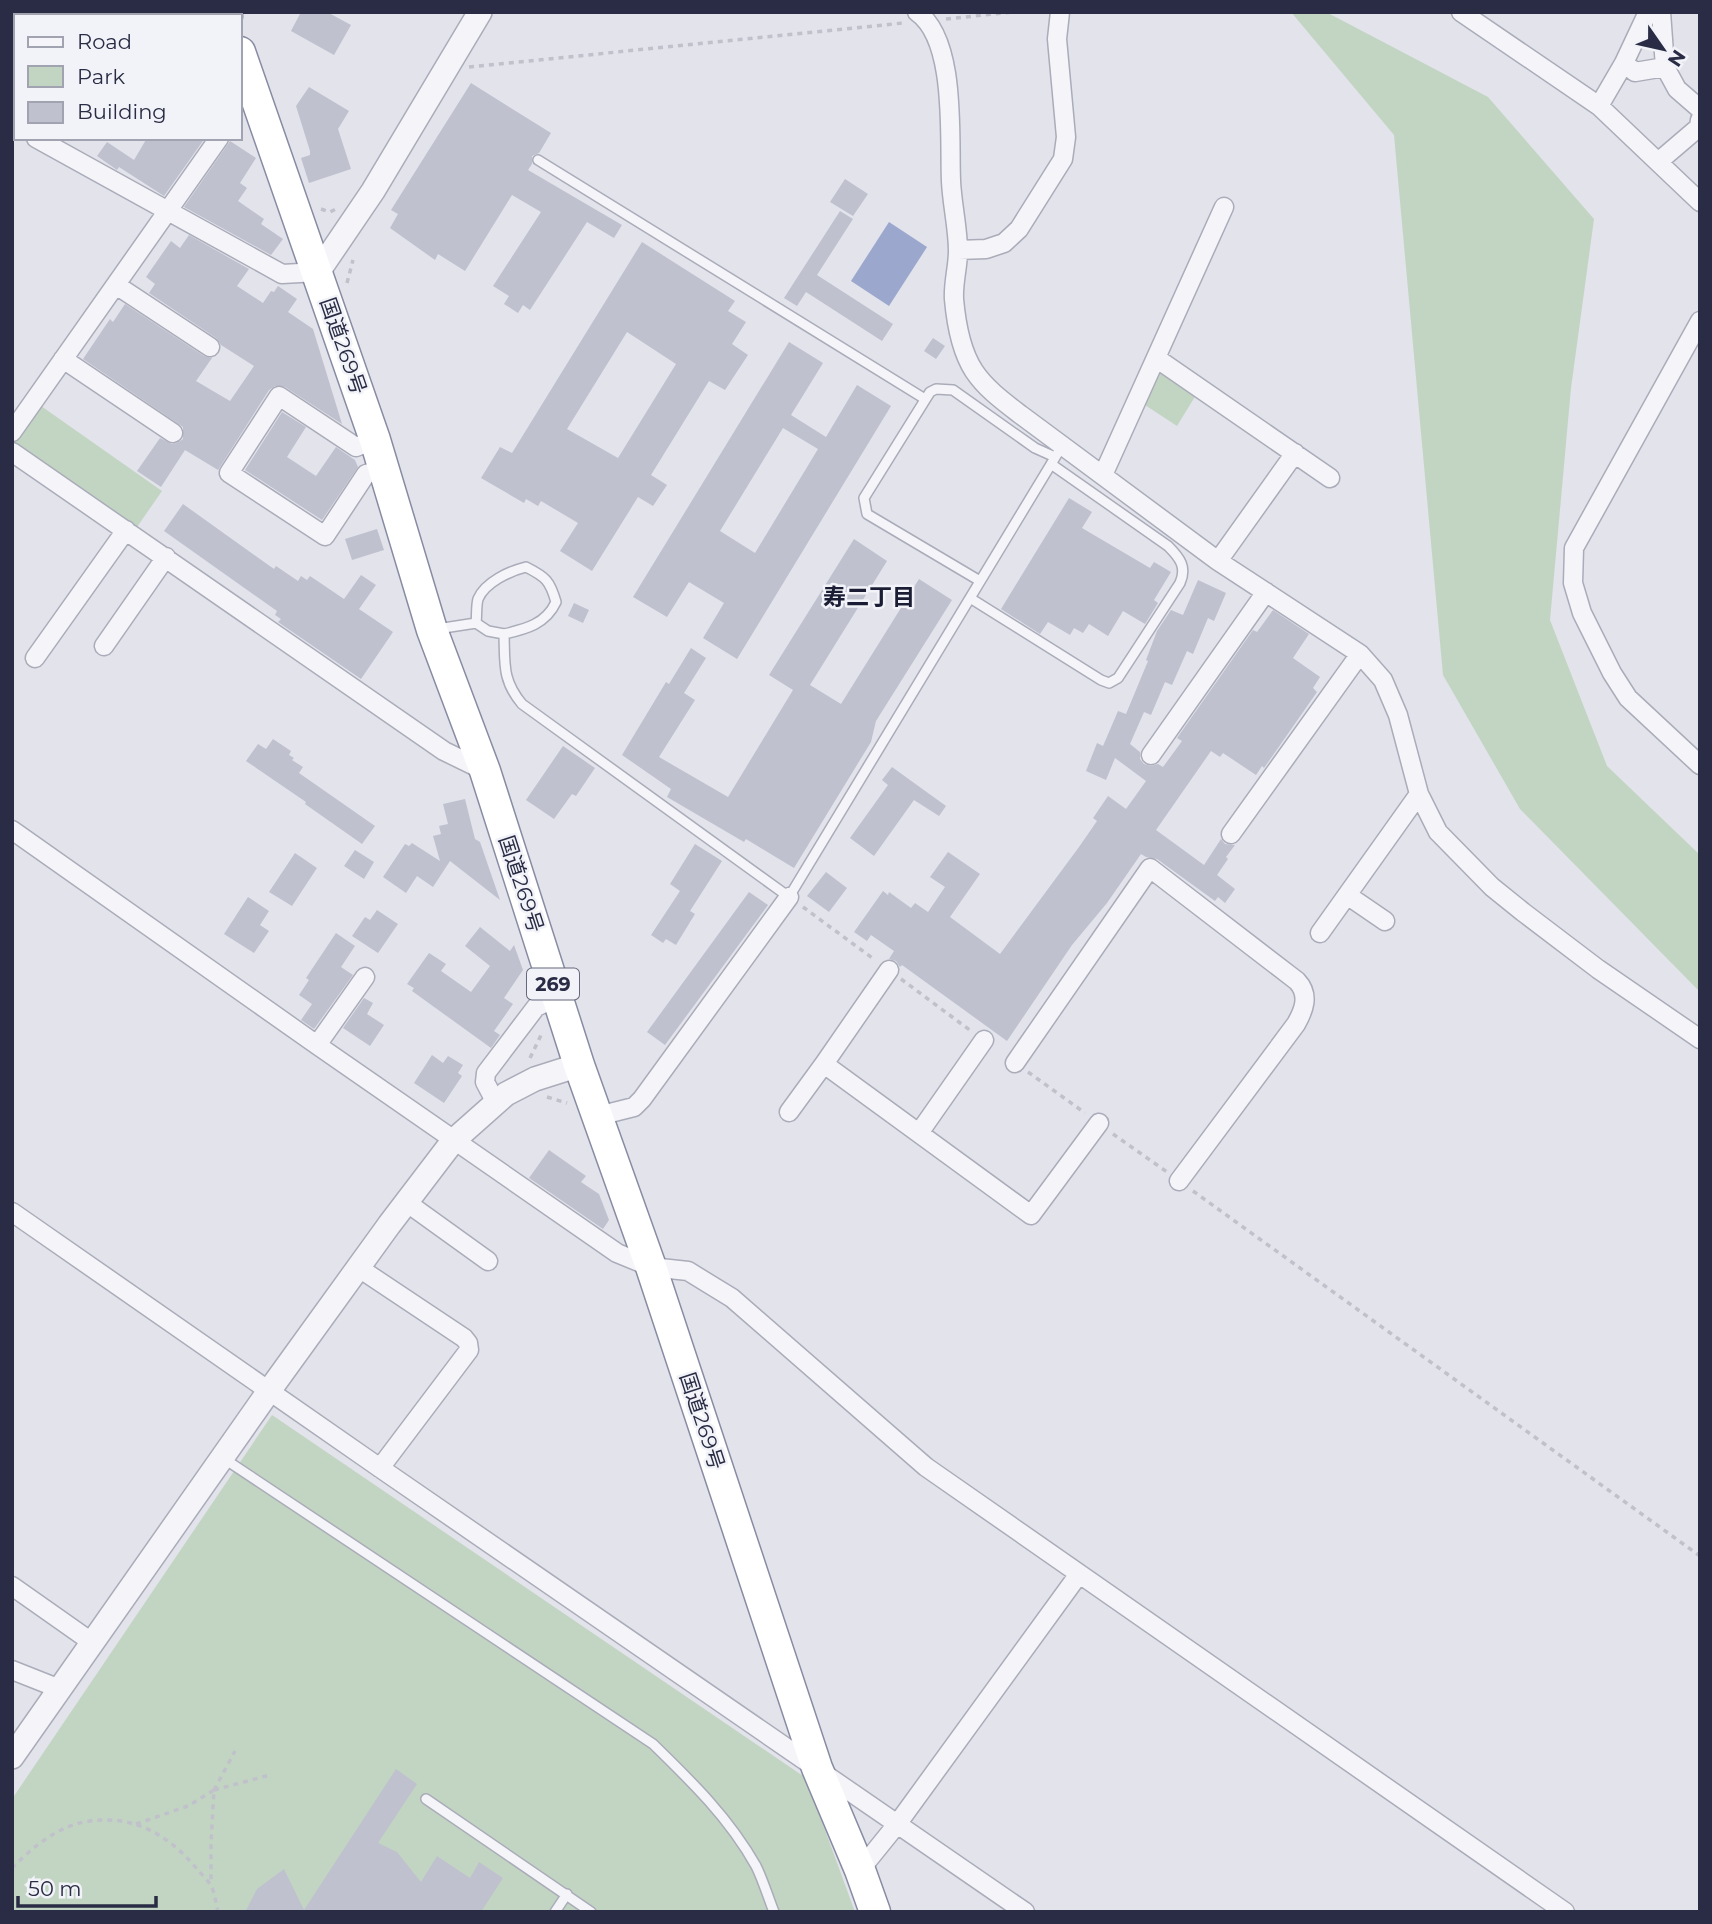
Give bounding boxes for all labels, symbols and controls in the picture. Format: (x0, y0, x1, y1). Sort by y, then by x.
legend (14, 14, 242, 140)
north arrow (1628, 14, 1698, 84)
text: Road (77, 29, 132, 54)
text: N (1663, 45, 1691, 71)
text: Park (77, 64, 125, 89)
text: Building (77, 99, 167, 124)
street label: 国道269号 (315, 294, 372, 397)
district label: 寿二丁目 (823, 583, 915, 611)
street label: 国道269号 (494, 832, 549, 935)
road number: 269 (527, 968, 579, 1000)
street label: 国道269号 (675, 1369, 730, 1472)
scale bar (18, 1864, 156, 1908)
text: 50 m (28, 1876, 82, 1901)

